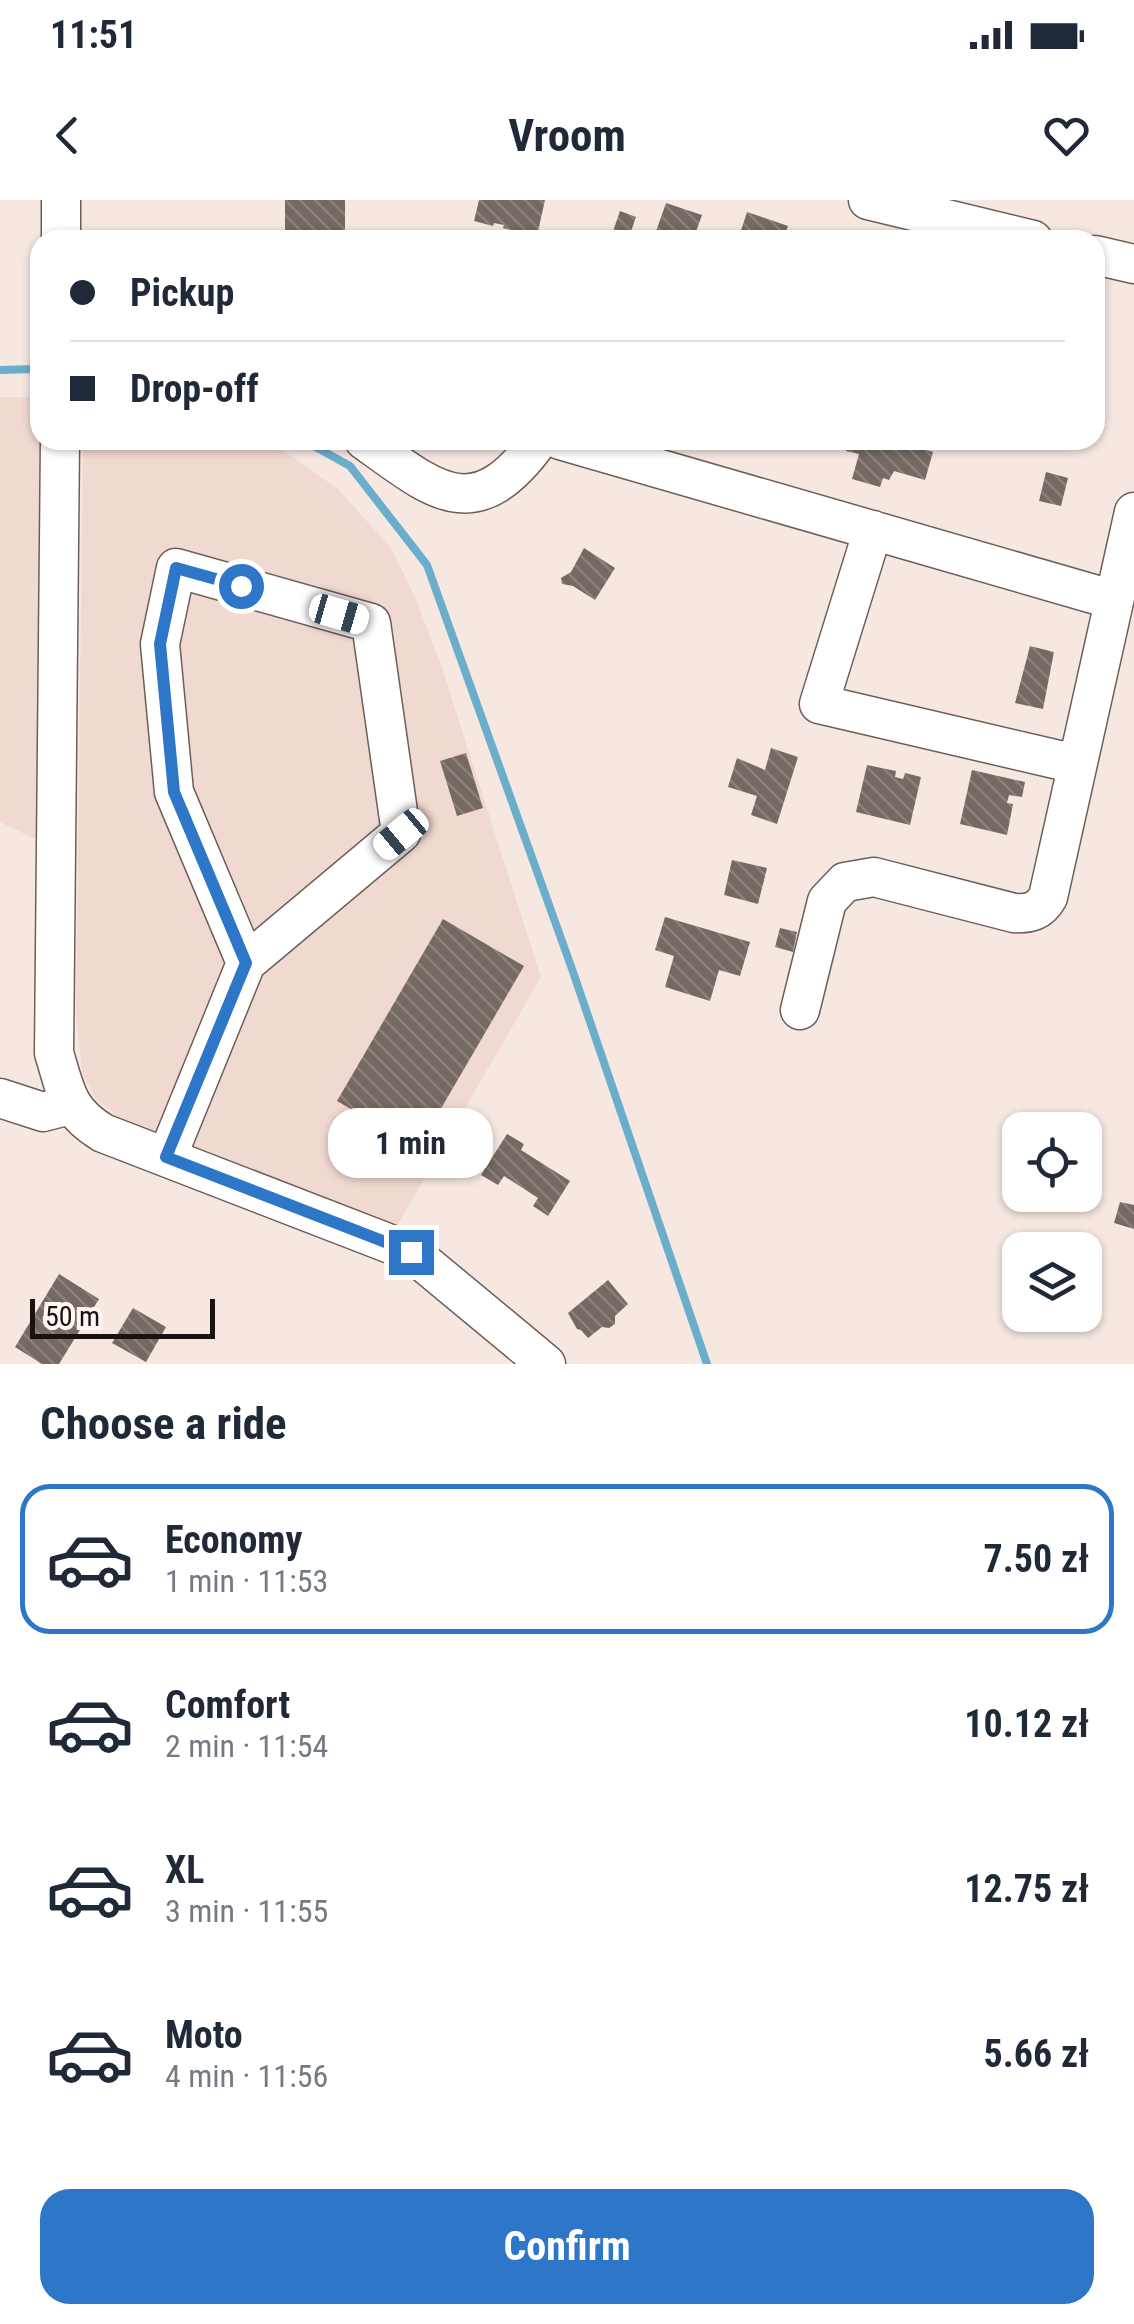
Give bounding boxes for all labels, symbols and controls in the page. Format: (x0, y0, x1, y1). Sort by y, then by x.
text: 11:51 (50, 13, 137, 57)
icon: back (40, 108, 95, 163)
icon: heart (1039, 108, 1094, 163)
text: Vroom (508, 109, 626, 162)
text: Pickup (130, 271, 234, 315)
text: Drop-off (130, 367, 259, 411)
route start (219, 564, 264, 609)
car (306, 591, 372, 637)
car (368, 803, 434, 865)
callout: 1 min (328, 1107, 494, 1177)
map controls (1002, 1112, 1102, 1332)
button: locate (1002, 1112, 1102, 1212)
text: 1 min (375, 1124, 446, 1162)
route end (389, 1230, 434, 1275)
button: layers (1002, 1232, 1102, 1332)
scale bar (30, 1294, 215, 1338)
text: 50 m (45, 1300, 100, 1333)
text: Choose a ride (40, 1397, 287, 1450)
icon: car (45, 1514, 135, 1604)
text: Economy (165, 1518, 302, 1562)
text: 7.50 zł (984, 1537, 1089, 1581)
text: 1 min · 11:53 (165, 1562, 328, 1600)
icon: car (45, 1679, 135, 1769)
text: Comfort (165, 1683, 290, 1727)
text: 10.12 zł (964, 1702, 1089, 1746)
text: 2 min · 11:54 (165, 1727, 328, 1765)
icon: car (45, 1844, 135, 1934)
text: XL (165, 1848, 204, 1892)
text: 12.75 zł (964, 1867, 1089, 1911)
text: 3 min · 11:55 (165, 1892, 328, 1930)
icon: car (45, 2009, 135, 2099)
text: Moto (165, 2013, 243, 2057)
text: 5.66 zł (984, 2032, 1089, 2076)
text: 4 min · 11:56 (165, 2057, 328, 2095)
button: Confirm (40, 2189, 1094, 2304)

